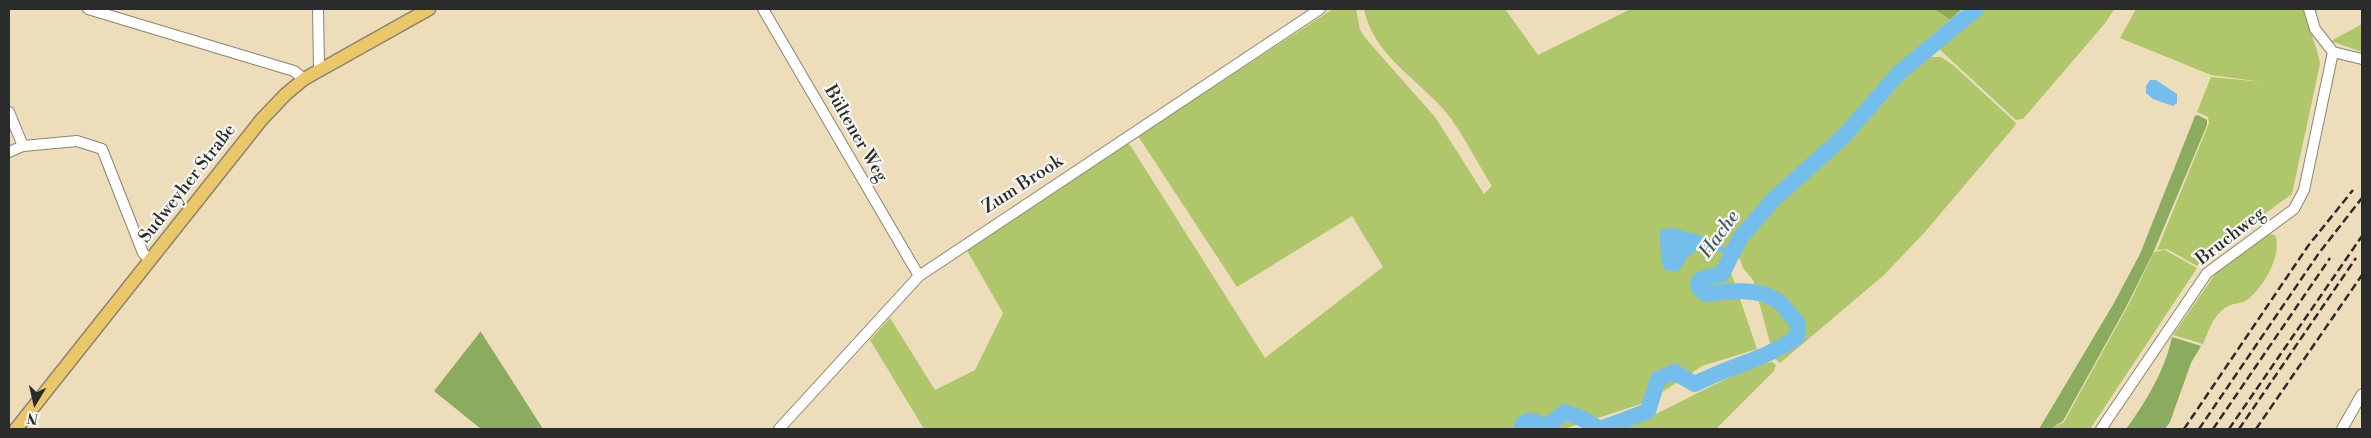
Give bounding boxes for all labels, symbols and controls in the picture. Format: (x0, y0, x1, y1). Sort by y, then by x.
street label: Bültener Weg (819, 82, 891, 186)
street label: Sudweyher Straße (135, 120, 241, 248)
street label: Zum Brook (979, 151, 1067, 219)
street label: Bruchweg (2192, 203, 2270, 271)
water label: Hache (1695, 207, 1745, 263)
north arrow (10, 378, 60, 428)
text: N (26, 408, 40, 428)

